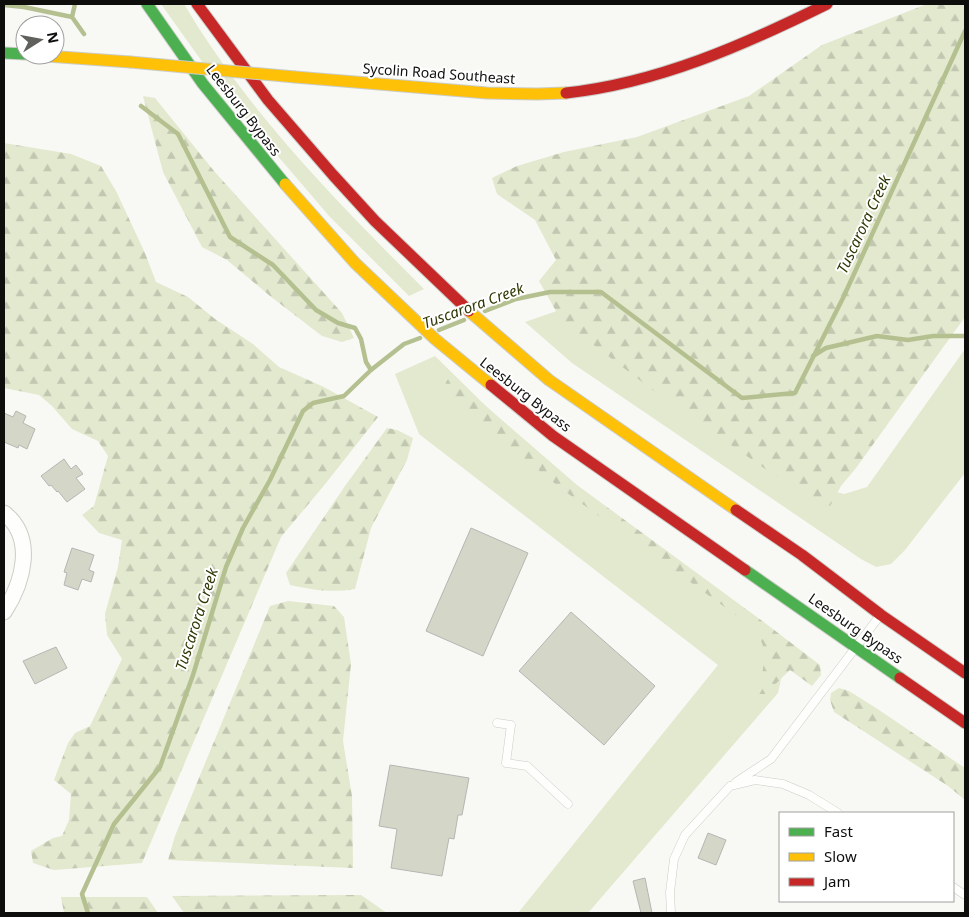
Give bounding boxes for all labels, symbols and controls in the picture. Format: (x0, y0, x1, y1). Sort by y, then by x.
north arrow (15, 15, 65, 65)
text: N (43, 30, 64, 45)
street label: Sycolin Road Southeast (362, 58, 516, 88)
street label: Leesburg Bypass (202, 60, 286, 160)
water label: Tuscarora Creek (831, 171, 895, 276)
water label: Tuscarora Creek (420, 277, 527, 333)
street label: Leesburg Bypass (476, 352, 576, 436)
water label: Tuscarora Creek (170, 565, 222, 673)
street label: Leesburg Bypass (805, 588, 907, 668)
legend (779, 812, 954, 902)
text: Fast (824, 821, 853, 841)
text: Slow (824, 846, 857, 866)
text: Jam (822, 871, 851, 891)

